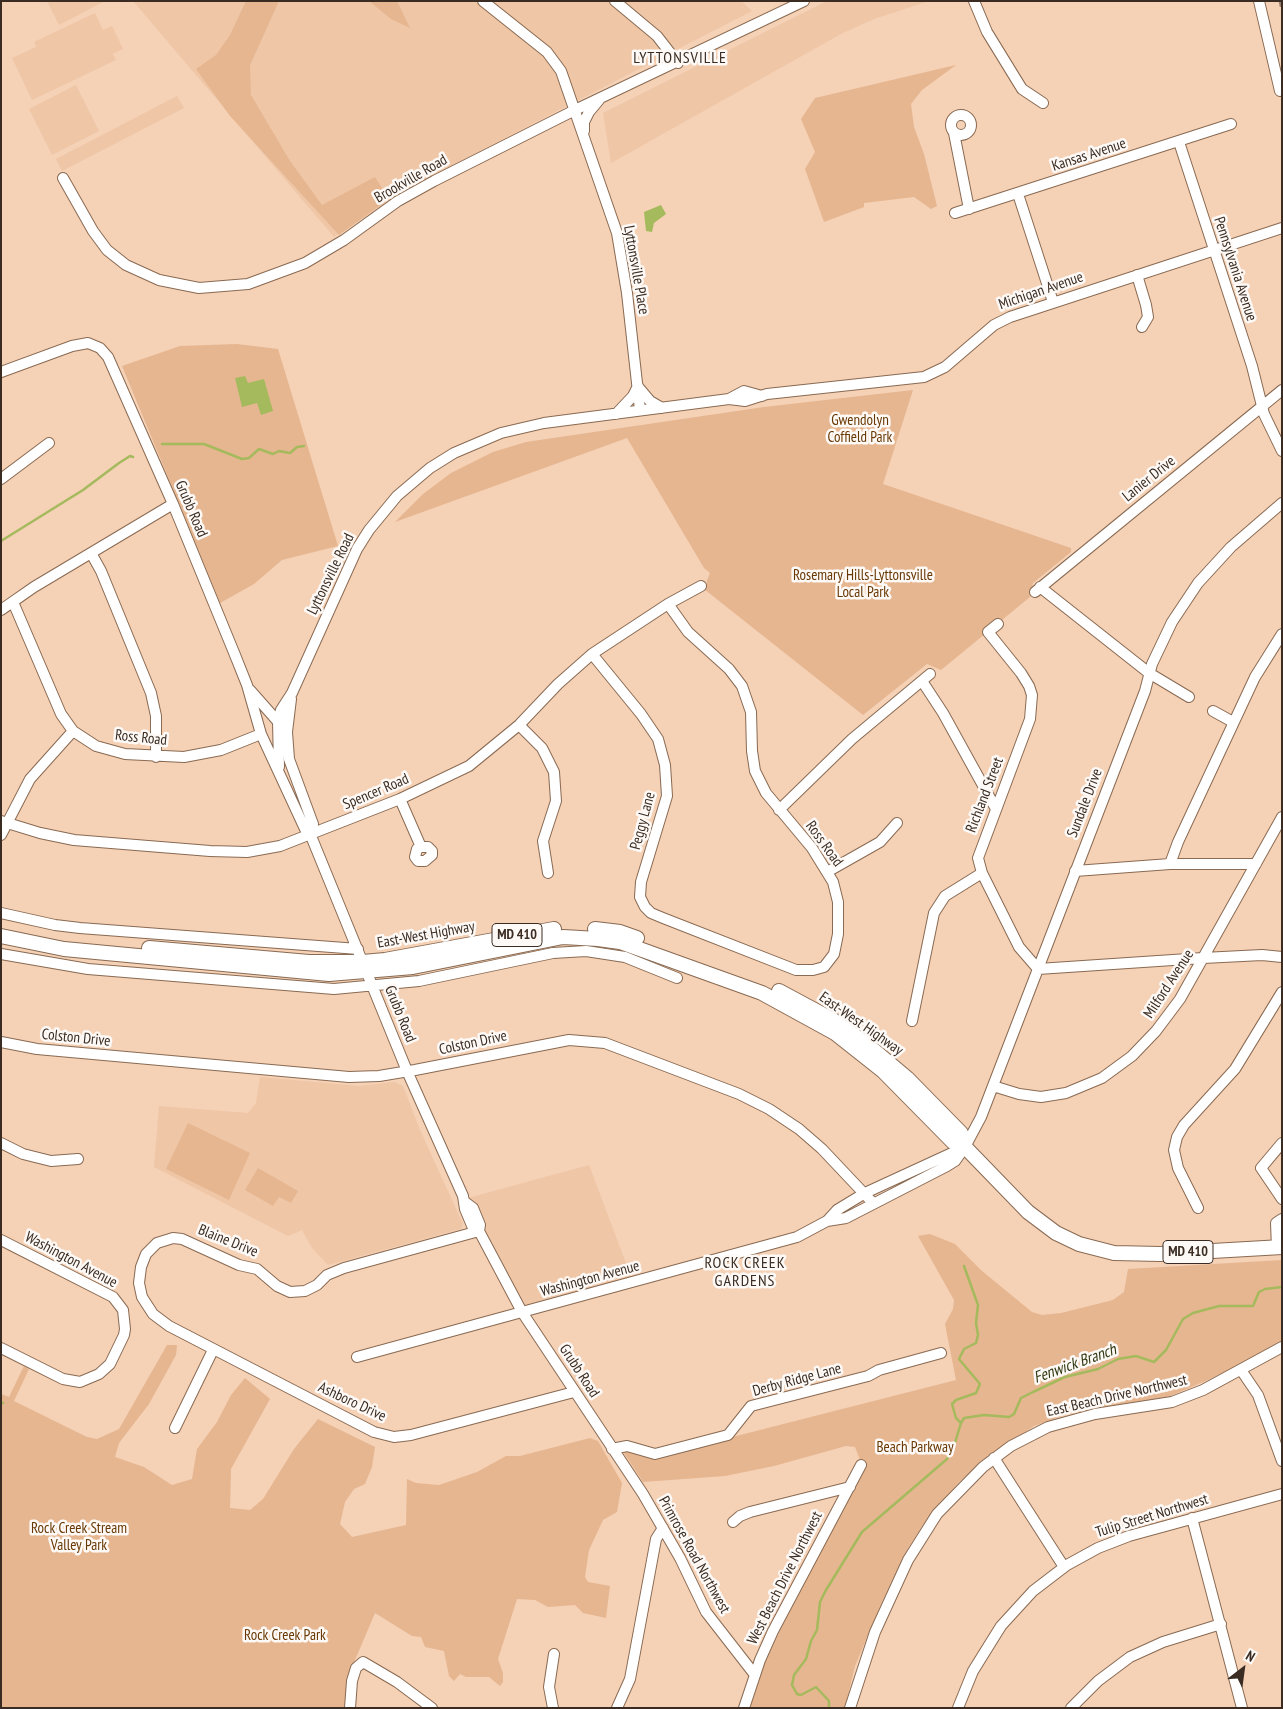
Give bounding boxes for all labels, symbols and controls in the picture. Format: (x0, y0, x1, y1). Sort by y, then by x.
district label: LYTTONSVILLE (632, 48, 728, 68)
street label: Kansas Avenue (1050, 135, 1128, 175)
street label: Brookville Road (371, 151, 451, 207)
street label: Pennsylvania Avenue (1210, 215, 1260, 323)
street label: Lyttonsville Place (619, 224, 653, 316)
street label: Michigan Avenue (996, 268, 1086, 314)
park label: Gwendolyn Coffield Park (828, 412, 892, 447)
street label: Lanier Drive (1119, 452, 1179, 506)
street label: Grubb Road (171, 478, 211, 540)
street label: Lyttonsville Road (304, 531, 358, 617)
park label: Rosemary Hills-Lyttonsville Local Park (793, 567, 933, 602)
street label: Ross Road (114, 726, 168, 750)
street label: Richland Street (962, 755, 1008, 835)
street label: Sundale Drive (1064, 766, 1106, 840)
street label: Spencer Road (340, 770, 412, 814)
street label: Peggy Lane (627, 790, 659, 852)
street label: Ross Road (801, 818, 847, 870)
street label: East-West Highway (376, 918, 476, 952)
road number: MD 410 (492, 924, 542, 946)
street label: Milford Avenue (1140, 946, 1198, 1022)
street label: Grubb Road (380, 983, 420, 1045)
street label: East-West Highway (815, 988, 907, 1060)
street label: Colston Drive (41, 1025, 111, 1051)
street label: Colston Drive (437, 1027, 509, 1059)
street label: Blaine Drive (195, 1221, 261, 1261)
street label: Washington Avenue (22, 1228, 120, 1292)
road number: MD 410 (1163, 1240, 1213, 1264)
district label: ROCK CREEK GARDENS (703, 1253, 787, 1291)
street label: Washington Avenue (539, 1257, 641, 1301)
water label: Fenwick Branch (1031, 1340, 1119, 1388)
street label: Grubb Road (555, 1341, 603, 1401)
street label: Derby Ridge Lane (751, 1360, 843, 1400)
street label: East Beach Drive Northwest (1045, 1371, 1189, 1421)
street label: Ashboro Drive (315, 1378, 389, 1426)
park label: Beach Parkway (876, 1439, 954, 1457)
street label: Tulip Street Northwest (1094, 1490, 1210, 1542)
street label: Primrose Road Northwest (654, 1493, 734, 1617)
street label: West Beach Drive Northwest (744, 1509, 826, 1647)
park label: Rock Creek Stream Valley Park (31, 1520, 127, 1555)
park label: Rock Creek Park (244, 1627, 326, 1645)
north arrow (1218, 1644, 1268, 1694)
text: N (1243, 1646, 1258, 1666)

